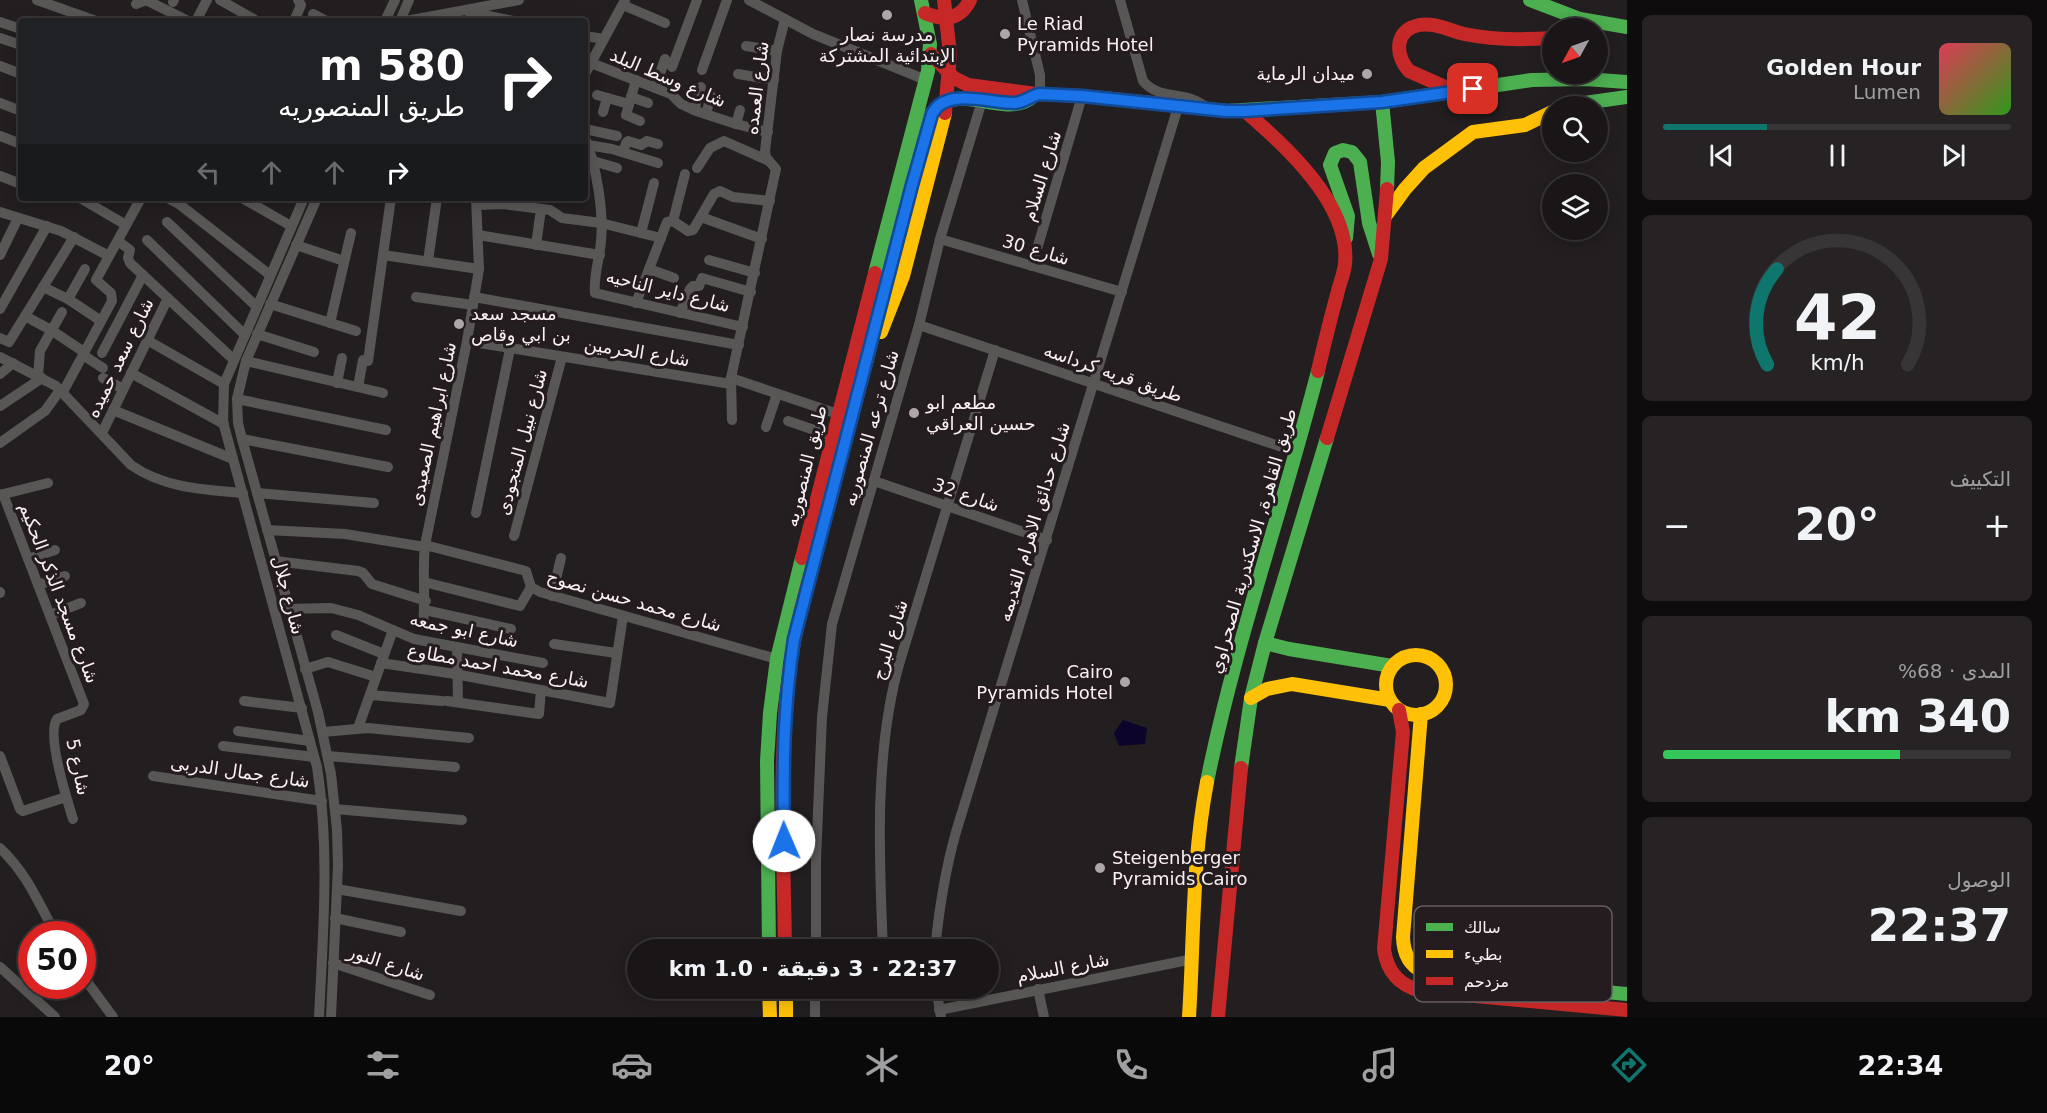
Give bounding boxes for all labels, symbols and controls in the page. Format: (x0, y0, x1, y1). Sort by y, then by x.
marker: مدرسة نصار الإبتدائية المشتركة (880, 8, 894, 22)
place label: Le Riad Pyramids Hotel (1017, 13, 1154, 55)
north arrow (1542, 18, 1608, 84)
map controls (1542, 18, 1608, 240)
place label: مدرسة نصار الإبتدائية المشتركة (819, 24, 955, 67)
marker: Le Riad Pyramids Hotel (998, 27, 1012, 41)
street label: شارع العمده (740, 40, 774, 136)
text: 580 m (319, 41, 465, 90)
icon: right (486, 42, 564, 120)
street label: شارع وسط البلد (607, 44, 729, 112)
text: Golden Hour (1766, 55, 1921, 80)
place label: ميدان الرماية (1256, 63, 1355, 85)
pin (1447, 63, 1498, 114)
marker: ميدان الرماية (1360, 67, 1374, 81)
icon: arrive (1456, 72, 1489, 105)
text: Lumen (1853, 80, 1921, 104)
text: طريق المنصوريه (278, 91, 465, 122)
button: search (1542, 96, 1608, 162)
street label: شارع السلام (1018, 128, 1066, 224)
icon: previous (1705, 139, 1738, 172)
icon: pause (1821, 139, 1854, 172)
icon: next (1937, 139, 1970, 172)
icon: left (192, 156, 225, 189)
icon: ahead (255, 156, 288, 189)
icon: ahead (318, 156, 351, 189)
icon: right (381, 156, 414, 189)
button: layers (1542, 174, 1608, 240)
street label: شارع 30 (1000, 230, 1072, 270)
street label: شارع داير الناحيه (604, 265, 732, 317)
text: 42 (1794, 281, 1880, 354)
street label: شارع سعد حميده (82, 295, 158, 421)
place label: مسجد سعد بن ابي وقاص (471, 303, 571, 346)
marker: مسجد سعد بن ابي وقاص (452, 317, 466, 331)
street label: شارع الحرمين (583, 333, 691, 371)
street label: طريق قريه كرداسه (1041, 339, 1185, 407)
street label: شارع ابراهيم الصعيدى (405, 340, 461, 508)
street label: شارع ترعه المنصوريه (838, 347, 904, 509)
text: km/h (1810, 351, 1864, 376)
street label: شارع نبيل المنجودى (492, 367, 552, 517)
place label: مطعم ابو حسين العراقي (925, 392, 1036, 435)
street label: طريق المنصوريه (780, 403, 832, 529)
marker: مطعم ابو حسين العراقي (907, 406, 921, 420)
street label: طريق القاهرة, الاسكندرية الصحراوي (1205, 406, 1301, 676)
street label: شارع حدائق الاهرام القديمه (993, 419, 1075, 625)
text: التكييف (1949, 467, 2011, 491)
street label: شارع 32 (930, 473, 1002, 517)
text: 20° (1794, 498, 1880, 551)
street label: شارع مسجد الذكر الحكيم (14, 500, 104, 686)
text: − (1663, 506, 1691, 545)
text: + (1983, 506, 2011, 545)
street label: شارع جلال (267, 553, 309, 637)
street label: شارع محمد حسن نصوح (544, 566, 724, 636)
street label: شارع البرج (867, 597, 913, 683)
street label: شارع ابو جمعه (408, 608, 520, 652)
street label: شارع محمد احمد مطاوع (406, 639, 590, 693)
text: المدى · 68% (1898, 659, 2011, 683)
place label: Cairo Pyramids Hotel (976, 661, 1113, 703)
marker: Cairo Pyramids Hotel (1118, 675, 1132, 689)
text: 340 km (1825, 690, 2011, 743)
street label: شارع 5 (61, 737, 95, 797)
street label: شارع جمال الدربى (169, 751, 311, 793)
position arrow (752, 809, 816, 873)
place label: Steigenberger Pyramids Cairo (1112, 847, 1248, 889)
marker: Steigenberger Pyramids Cairo (1093, 861, 1107, 875)
text: الوصول (1947, 868, 2011, 892)
text: 22:37 (1868, 899, 2011, 952)
legend (1414, 906, 1612, 1002)
text: سالك (1464, 918, 1501, 937)
speed limit sign: 50 (18, 921, 96, 999)
street label: شارع النور (344, 940, 427, 986)
text: بطيء (1464, 945, 1502, 965)
street label: شارع السلام (1015, 948, 1111, 988)
text: 22:37 · 3 دقيقة · 1.0 km (669, 956, 957, 981)
text: مزدحم (1464, 972, 1509, 992)
icon: filters (362, 1044, 404, 1086)
icon: car (611, 1044, 653, 1086)
icon: climate (861, 1044, 903, 1086)
icon: phone (1110, 1044, 1152, 1086)
icon: music (1359, 1044, 1401, 1086)
icon: directions (1608, 1044, 1650, 1086)
text: 20° (104, 1050, 155, 1081)
text: 22:34 (1857, 1050, 1943, 1081)

